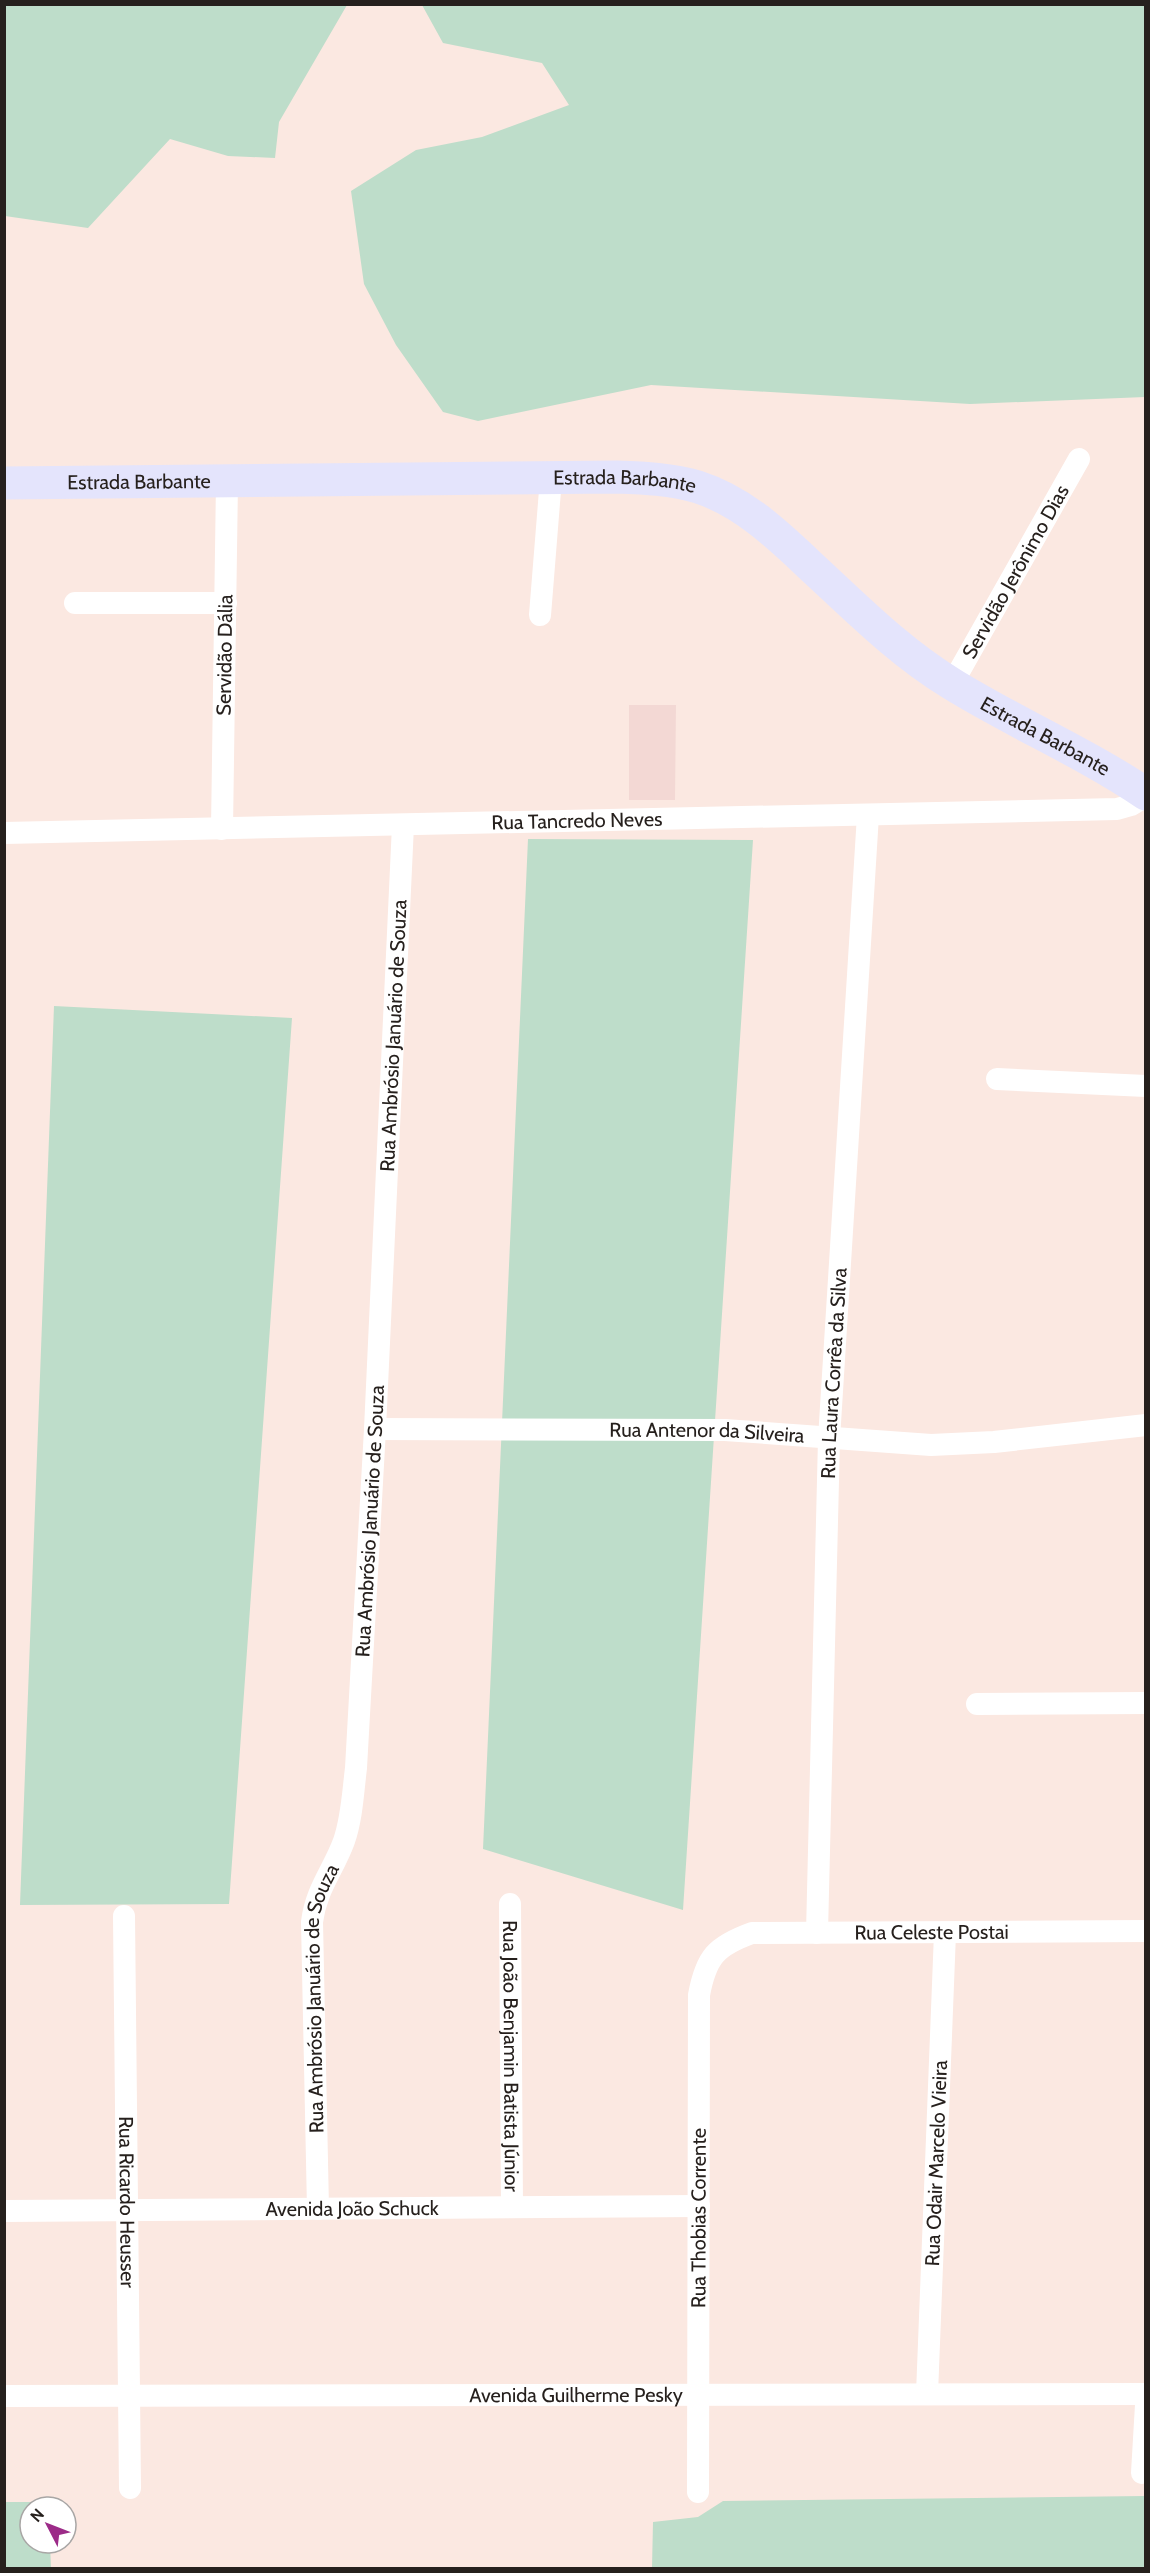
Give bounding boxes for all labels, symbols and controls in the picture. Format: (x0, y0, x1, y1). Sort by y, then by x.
street label: Estrada Barbante (553, 465, 699, 498)
street label: Estrada Barbante (67, 469, 211, 494)
street label: Servidão Jerônimo Dias (957, 481, 1074, 663)
street label: Servidão Dália (212, 594, 237, 716)
street label: Estrada Barbante (976, 691, 1114, 781)
street label: Rua Tancredo Neves (491, 807, 663, 834)
street label: Rua Ambrósio Januário de Souza (375, 899, 412, 1172)
street label: Rua Laura Corrêa da Silva (816, 1267, 852, 1479)
street label: Rua Ambrósio Januário de Souza (350, 1384, 389, 1658)
street label: Rua Antenor da Silveira (609, 1418, 806, 1448)
street label: Rua Ambrósio Januário de Souza (300, 1859, 344, 2133)
street label: Rua João Benjamin Batista Júnior (498, 1920, 524, 2193)
street label: Rua Celeste Postai (854, 1920, 1009, 1944)
street label: Rua Odair Marcelo Vieira (920, 2059, 952, 2267)
street label: Rua Ricardo Heusser (114, 2116, 140, 2289)
street label: Rua Thobias Corrente (686, 2128, 711, 2308)
street label: Avenida João Schuck (265, 2196, 439, 2221)
street label: Avenida Guilherme Pesky (469, 2383, 683, 2407)
north arrow (18, 2495, 78, 2555)
text: N (26, 2505, 48, 2526)

